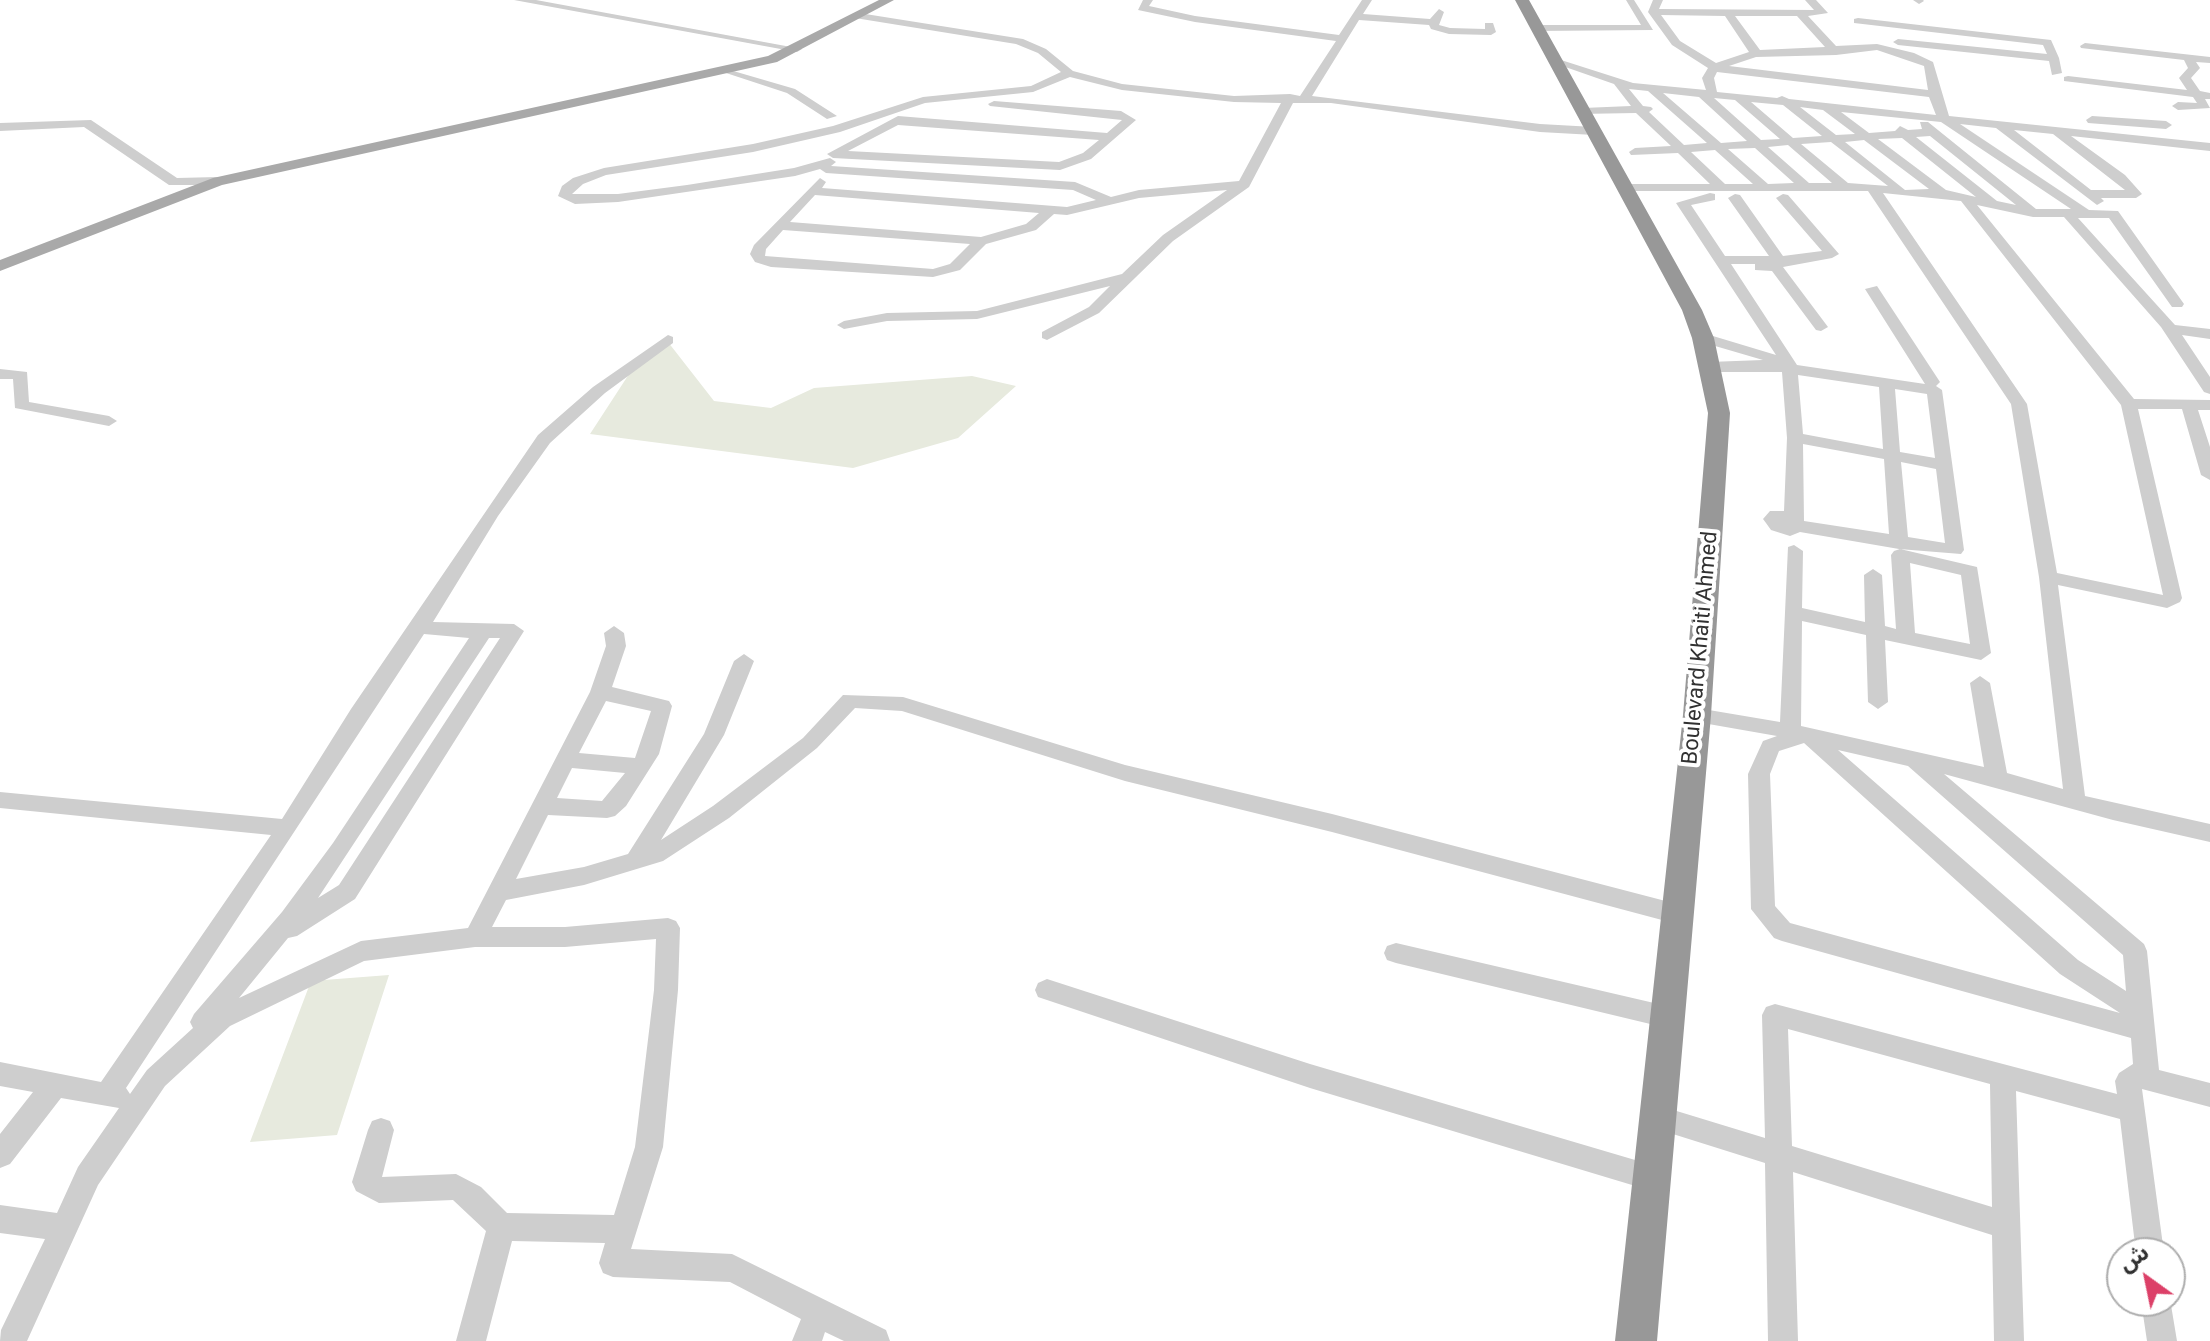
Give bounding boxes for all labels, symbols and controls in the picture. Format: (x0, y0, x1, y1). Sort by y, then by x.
street label: Boulevard Khaiti Ahmed (1678, 530, 1724, 766)
north arrow (2106, 1237, 2186, 1317)
text: ش (2114, 1239, 2153, 1277)

